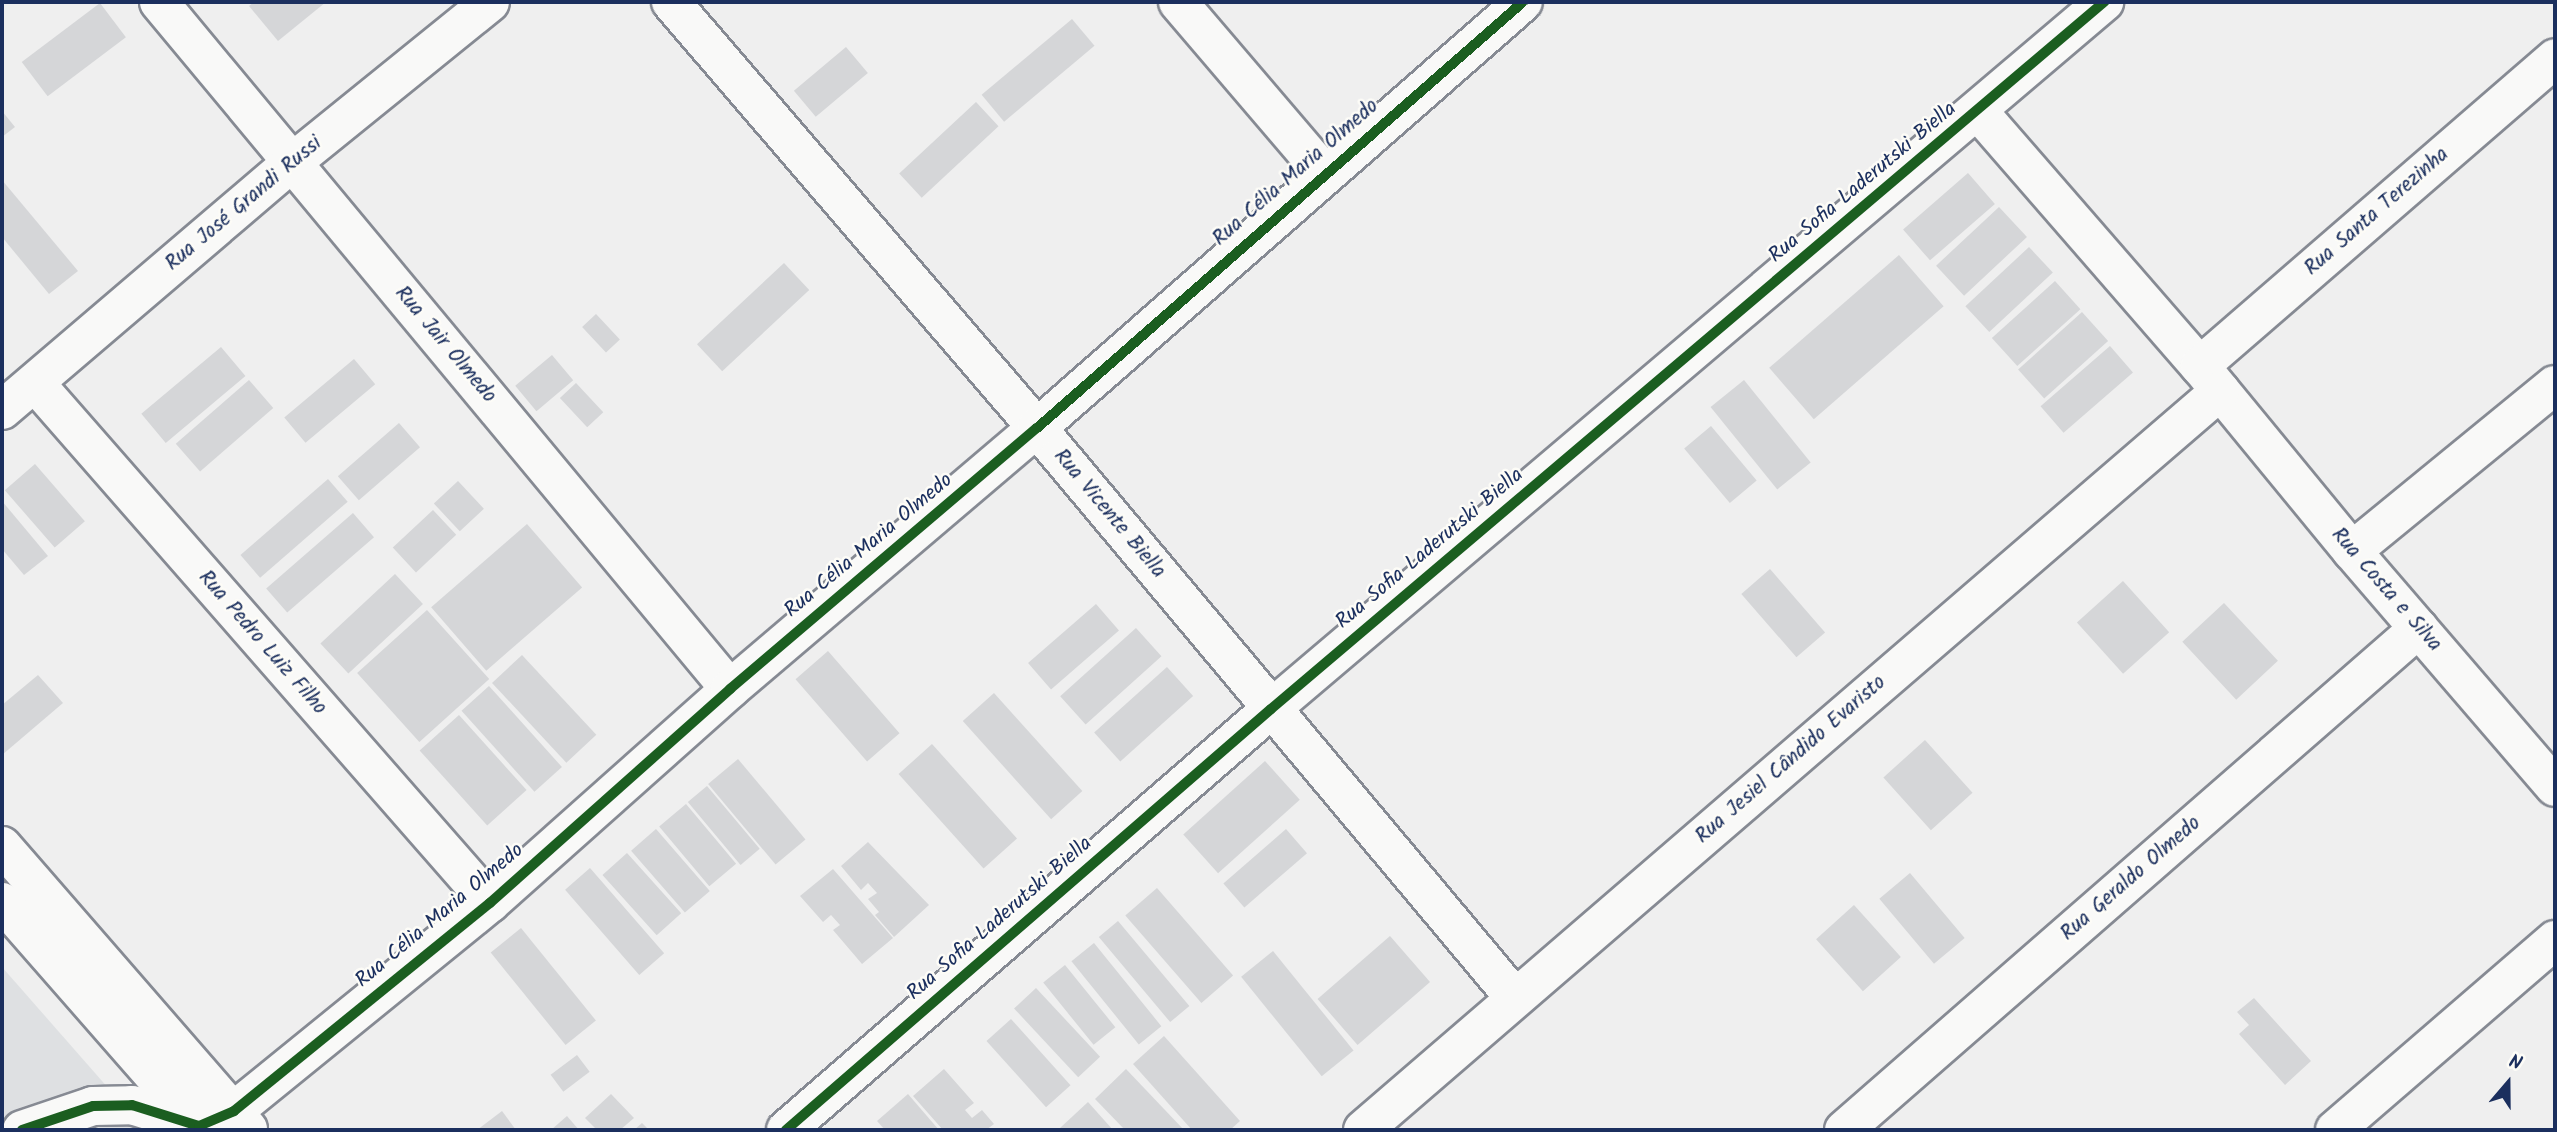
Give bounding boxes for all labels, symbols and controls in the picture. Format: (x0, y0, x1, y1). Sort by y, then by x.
street label: Rua Célia Maria Olmedo (1208, 94, 1384, 252)
street label: Rua Sofia Laderutski Biella (1764, 97, 1962, 269)
street label: Rua José Grandi Russi (161, 131, 327, 277)
street label: Rua Santa Terezinha (2300, 143, 2454, 281)
street label: Rua Jair Olmedo (389, 281, 501, 409)
street label: Rua Vicente Biella (1048, 444, 1170, 584)
street label: Rua Sofia Laderutski Biella (1331, 463, 1529, 635)
street label: Rua Célia Maria Olmedo (780, 468, 958, 624)
street label: Rua Costa e Silva (2325, 523, 2447, 657)
street label: Rua Pedro Luiz Filho (192, 566, 332, 720)
street label: Rua Jesiel Cândido Evaristo (1691, 670, 1891, 850)
street label: Rua Geraldo Olmedo (2056, 811, 2206, 947)
street label: Rua Sofia Laderutski Biella (902, 832, 1098, 1006)
street label: Rua Célia Maria Olmedo (351, 838, 529, 994)
text: N (2504, 1047, 2526, 1079)
north arrow (2473, 1048, 2543, 1118)

